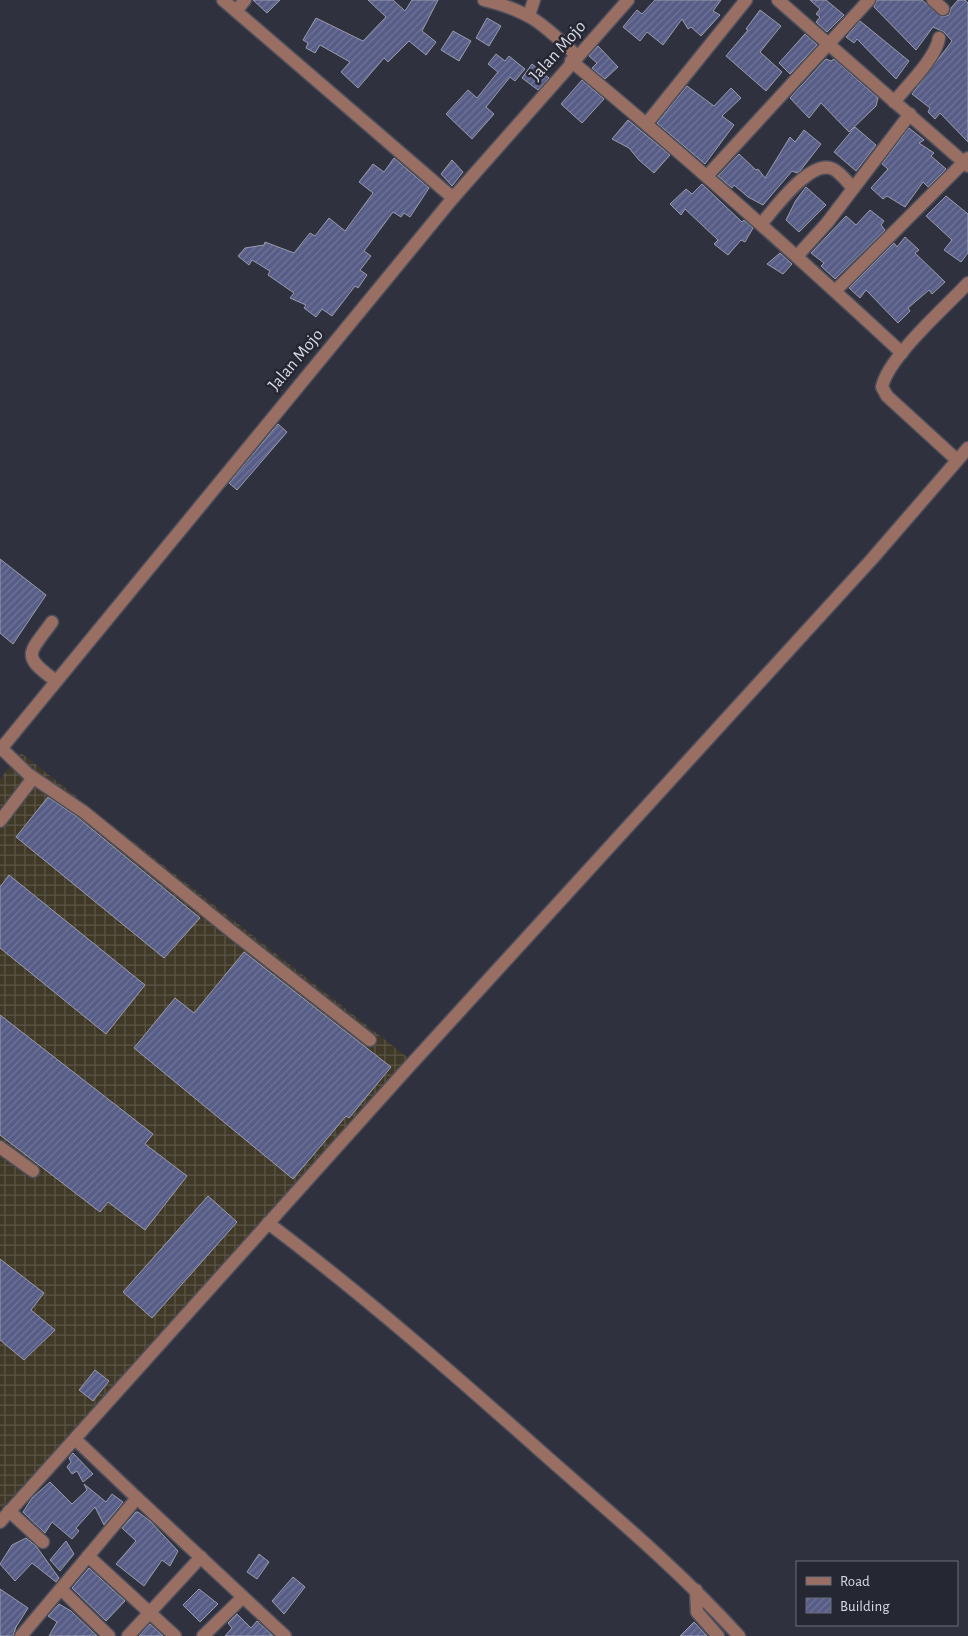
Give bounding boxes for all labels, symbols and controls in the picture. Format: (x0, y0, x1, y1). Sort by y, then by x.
street label: Jalan Mojo (526, 17, 590, 85)
street label: Jalan Mojo (265, 325, 327, 394)
legend (796, 1561, 958, 1626)
text: Road (840, 1574, 870, 1589)
text: Building (840, 1599, 890, 1614)

